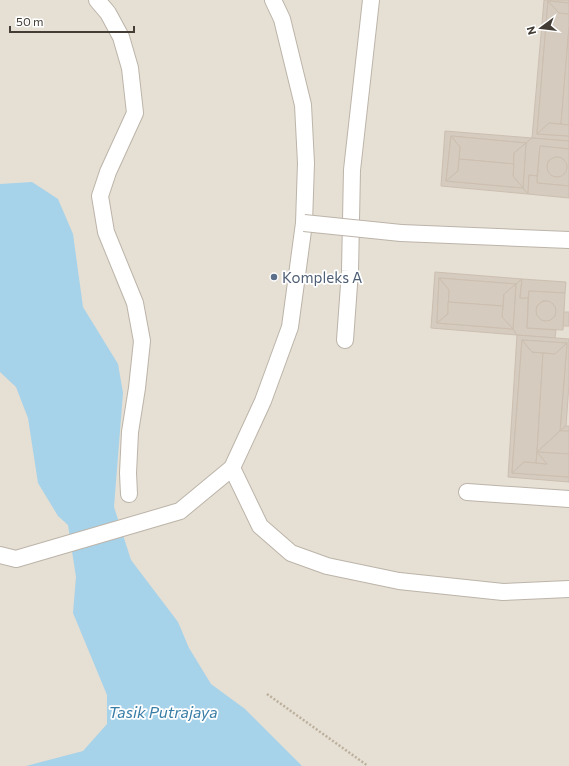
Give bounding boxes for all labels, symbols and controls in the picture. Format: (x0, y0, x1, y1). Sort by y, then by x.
scale bar (10, 8, 134, 34)
north arrow (521, 8, 561, 48)
text: 50 m (16, 14, 44, 28)
text: N (524, 25, 538, 36)
place label: Kompleks A (282, 268, 362, 286)
marker: Kompleks A (269, 272, 279, 282)
water label: Tasik Putrajaya (108, 702, 218, 721)

